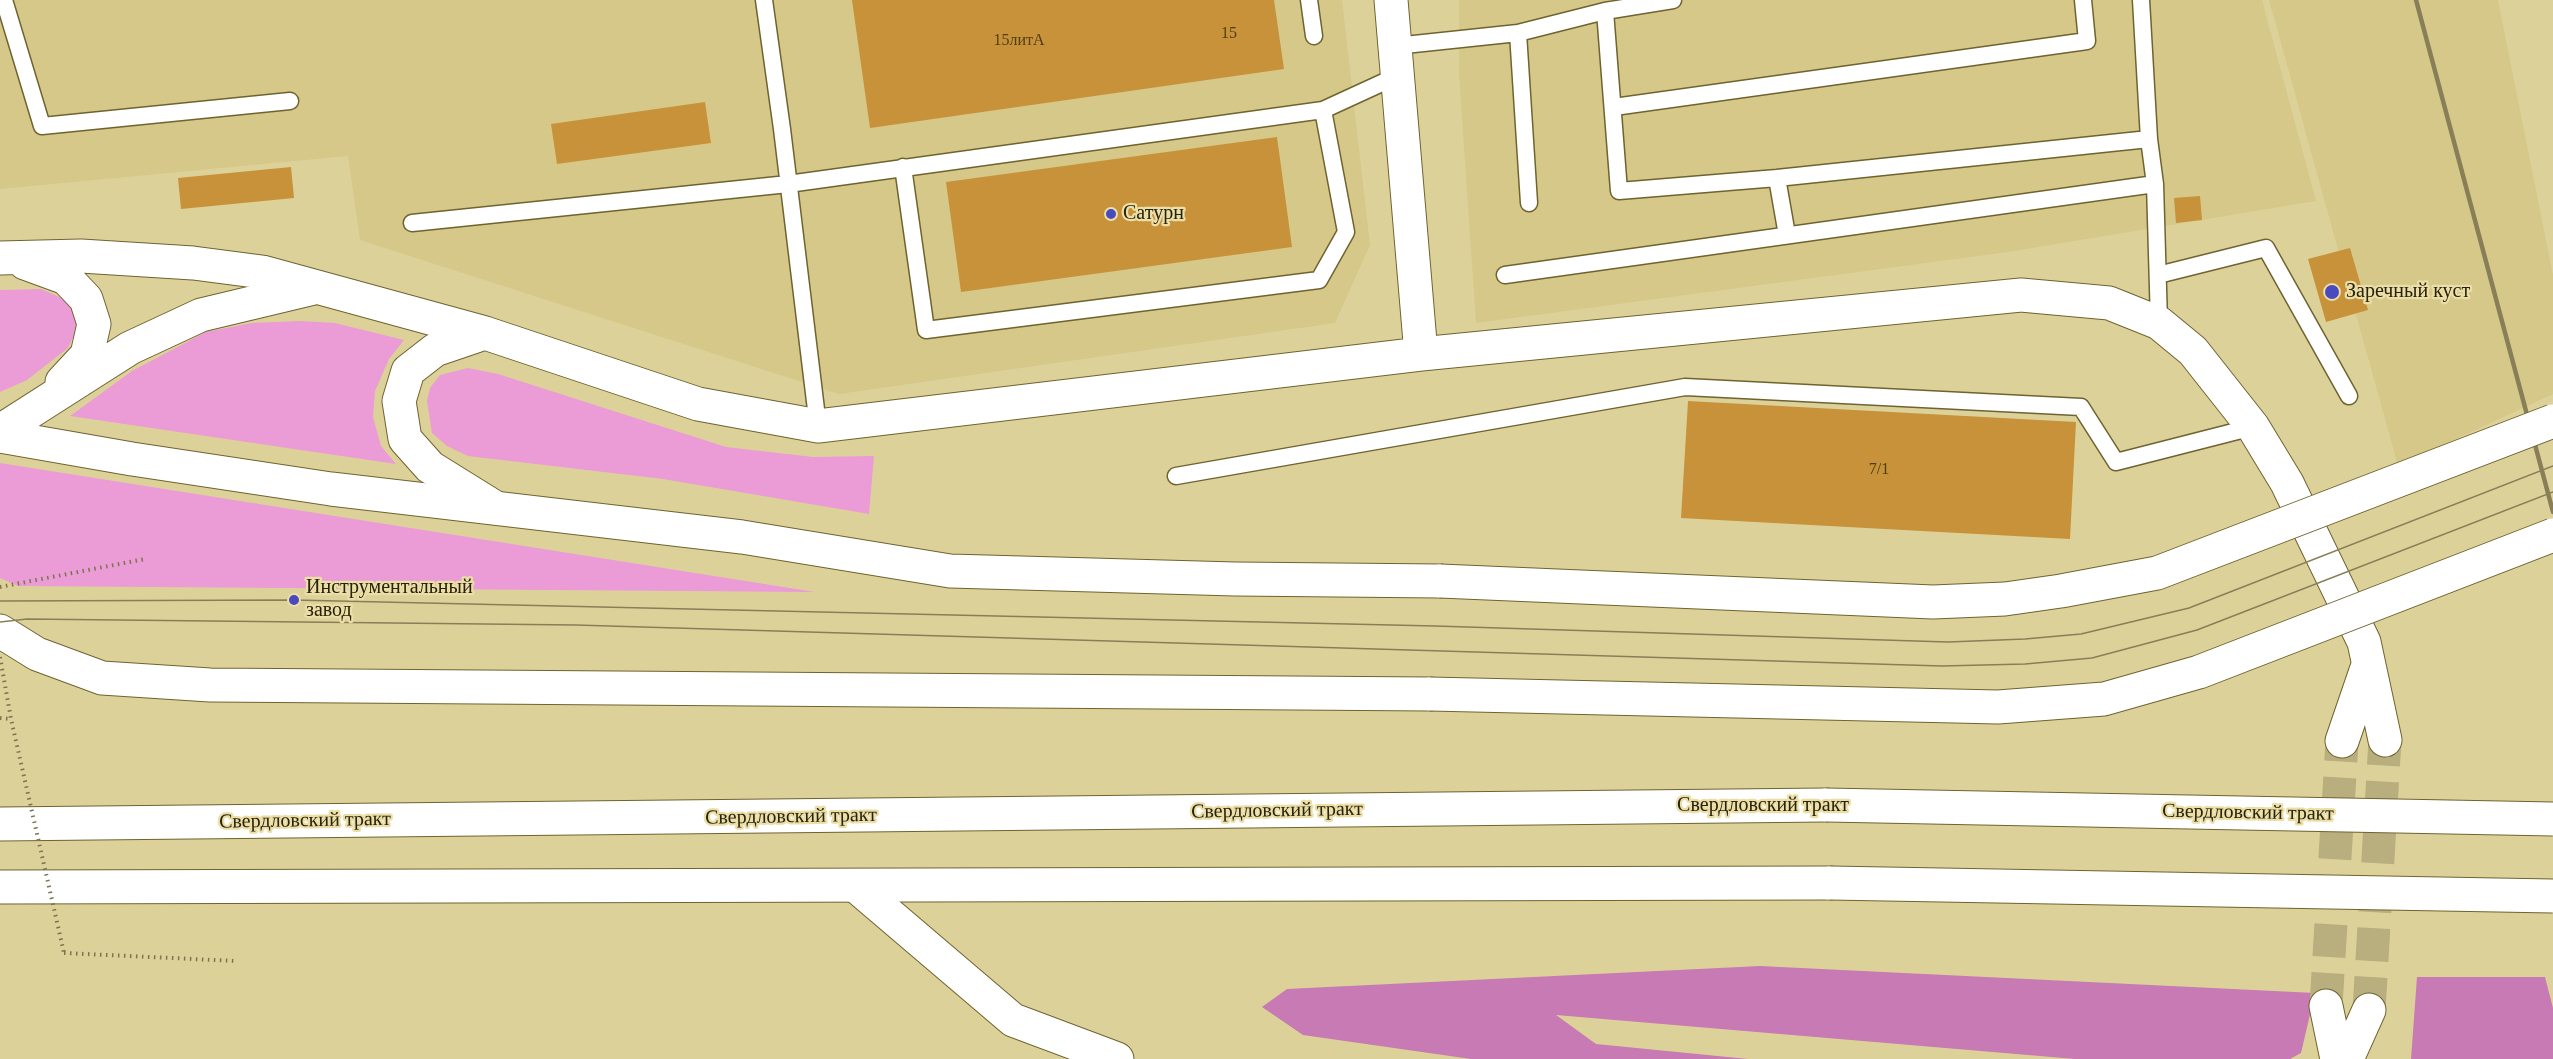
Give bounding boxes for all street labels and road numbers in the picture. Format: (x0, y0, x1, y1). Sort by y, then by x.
street label: Свердловский тракт (1677, 794, 1849, 818)
street label: Свердловский тракт (1191, 798, 1363, 824)
street label: Свердловский тракт (2162, 800, 2334, 826)
street label: Свердловский тракт (705, 804, 877, 830)
street label: Свердловский тракт (219, 808, 391, 834)

